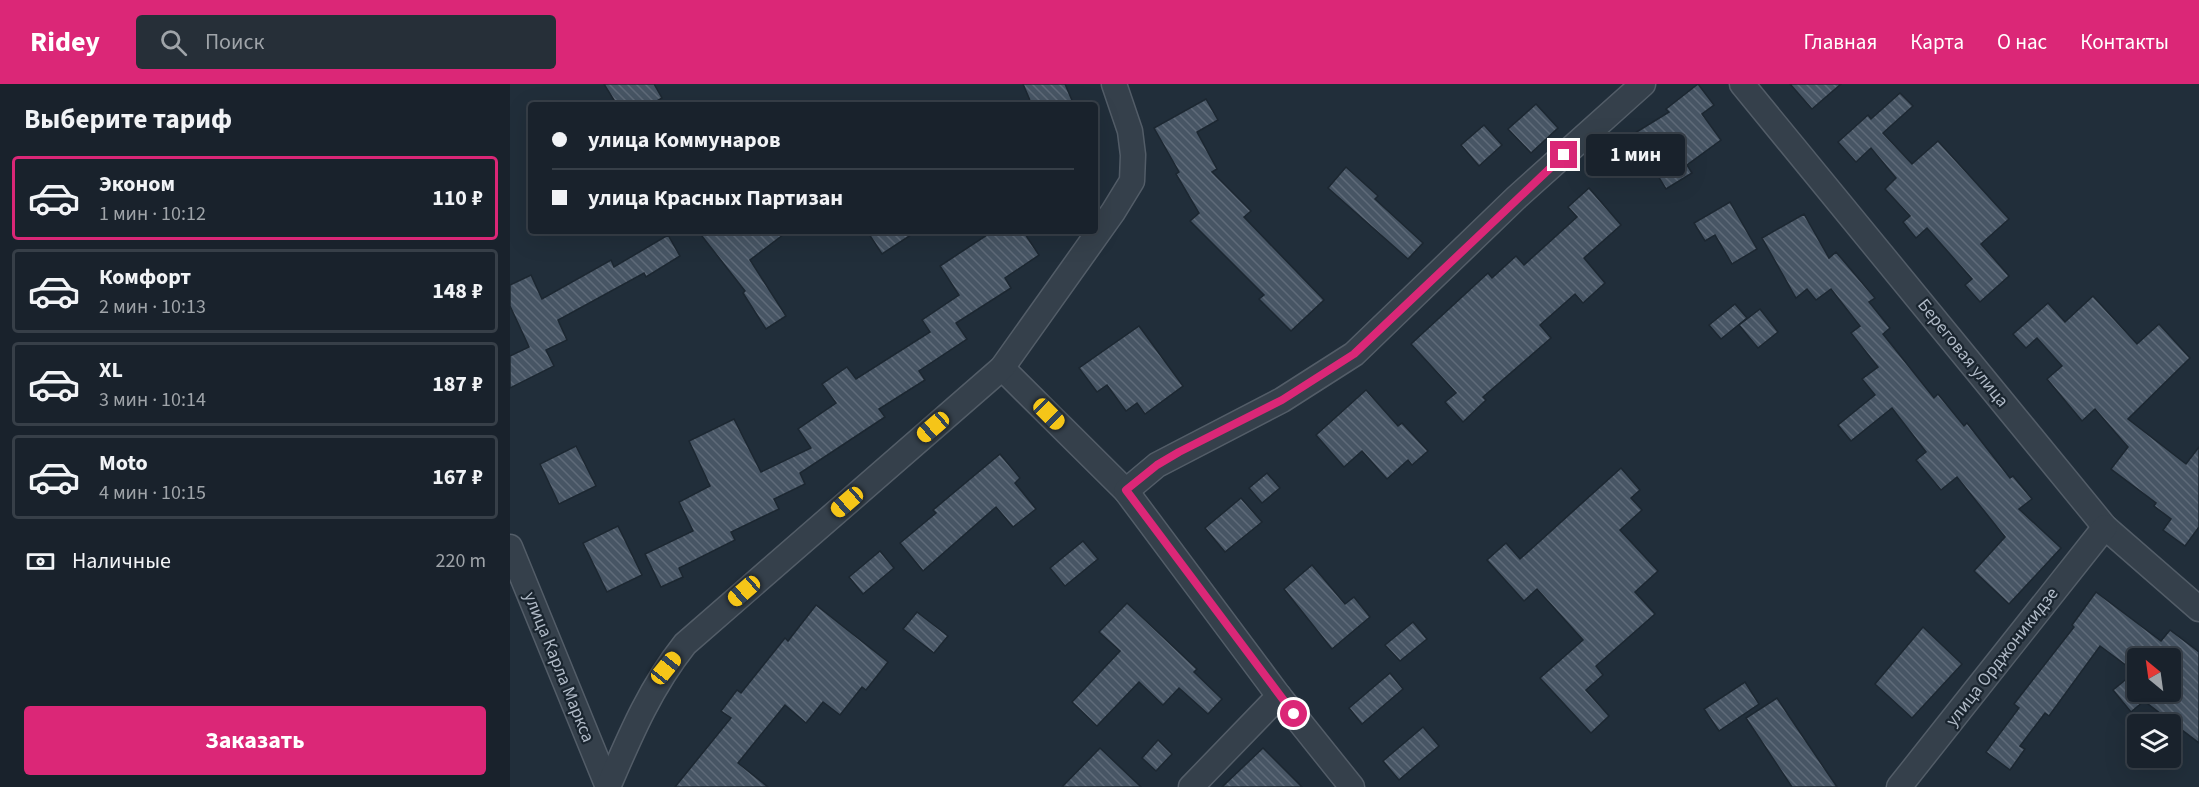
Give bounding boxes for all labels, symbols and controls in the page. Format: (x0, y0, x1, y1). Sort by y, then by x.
search box (136, 15, 556, 69)
text: Ridey (30, 22, 100, 62)
icon: search (157, 26, 190, 59)
text: Поиск (205, 26, 264, 58)
text: Главная (1804, 27, 1877, 57)
text: Карта (1910, 27, 1964, 57)
text: О нас (1997, 27, 2047, 57)
text: Контакты (2080, 27, 2169, 57)
text: Выберите тариф (24, 100, 232, 139)
text: улица Коммунаров (588, 124, 781, 156)
callout: 1 мин (1585, 134, 1684, 176)
route end (1550, 141, 1577, 168)
text: 1 мин (1610, 141, 1661, 169)
text: Эконом (99, 168, 175, 200)
icon: car (27, 171, 81, 225)
text: 110 ₽ (432, 182, 483, 214)
text: улица Красных Партизан (588, 182, 843, 214)
text: 1 мин · 10:12 (99, 200, 206, 228)
text: Комфорт (99, 261, 191, 293)
icon: car (27, 264, 81, 318)
text: 148 ₽ (432, 275, 483, 307)
text: 2 мин · 10:13 (99, 293, 206, 321)
street label: Береговая улица (1911, 293, 2015, 413)
text: XL (99, 354, 123, 386)
icon: car (27, 357, 81, 411)
text: 187 ₽ (432, 368, 483, 400)
text: 3 мин · 10:14 (99, 386, 206, 414)
car (1030, 395, 1068, 433)
car (914, 408, 952, 446)
text: Moto (99, 447, 148, 479)
icon: car (27, 450, 81, 504)
text: 167 ₽ (432, 461, 483, 493)
text: 4 мин · 10:15 (99, 479, 206, 507)
car (828, 483, 866, 521)
icon: cash (24, 545, 57, 578)
text: Наличные (72, 545, 171, 577)
text: 220 m (436, 547, 486, 575)
car (725, 572, 763, 610)
street label: улица Орджоникидзе (1940, 582, 2064, 732)
street label: улица Карла Маркса (517, 588, 601, 746)
car (648, 648, 684, 688)
north arrow (2127, 648, 2181, 702)
map controls (2127, 648, 2181, 768)
route start (1280, 700, 1307, 727)
button: Заказать (24, 706, 486, 775)
button: layers (2127, 714, 2181, 768)

